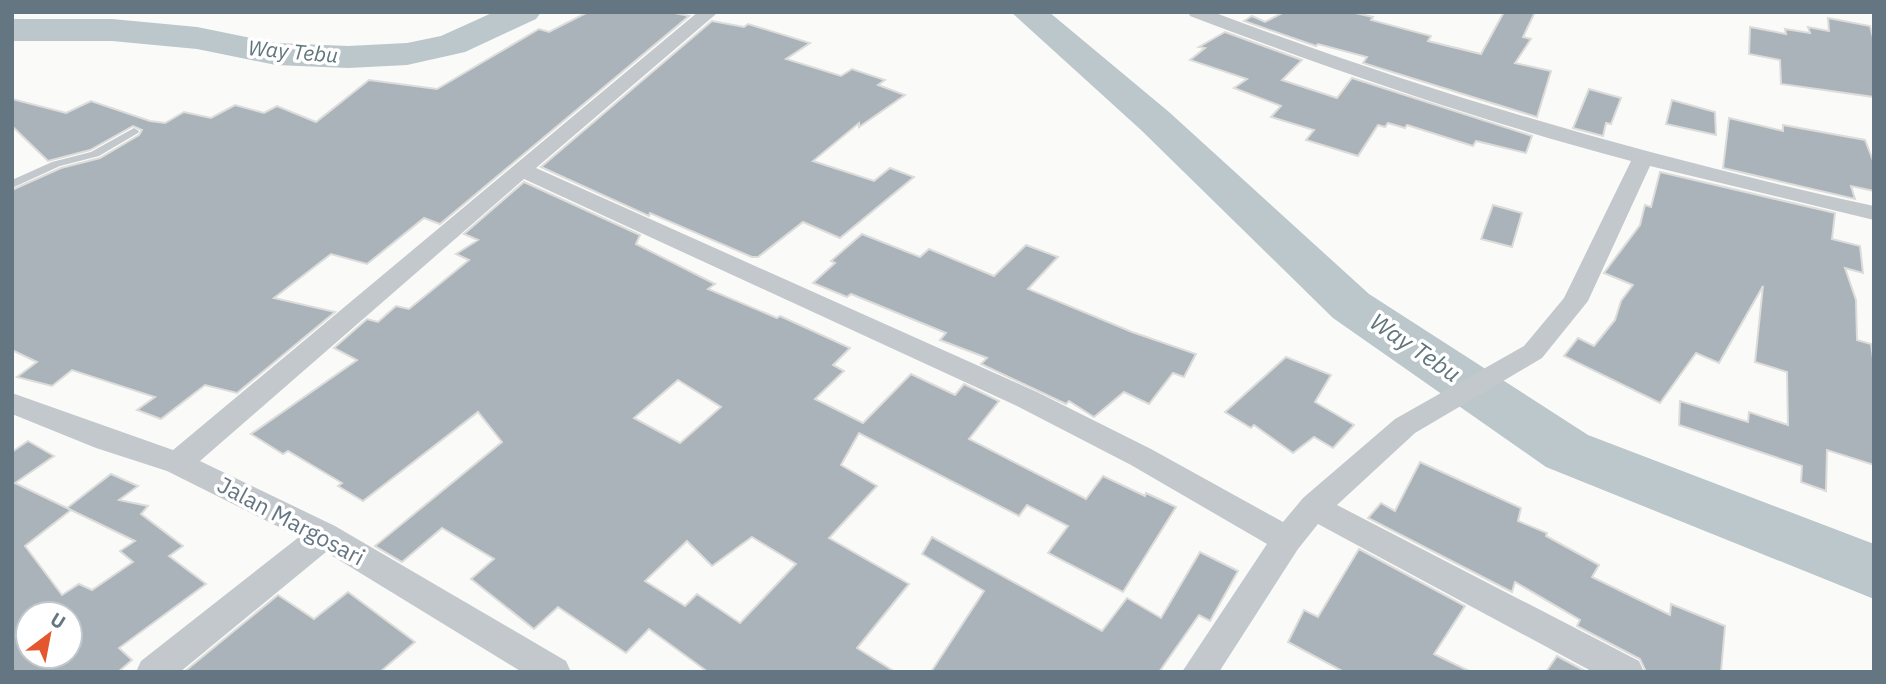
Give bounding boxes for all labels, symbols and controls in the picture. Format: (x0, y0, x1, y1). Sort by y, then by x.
water label: Way Tebu (247, 33, 339, 69)
water label: Way Tebu (1364, 305, 1467, 389)
street label: Jalan Margosari (213, 469, 370, 572)
north arrow (14, 600, 84, 670)
text: U (46, 607, 70, 634)

